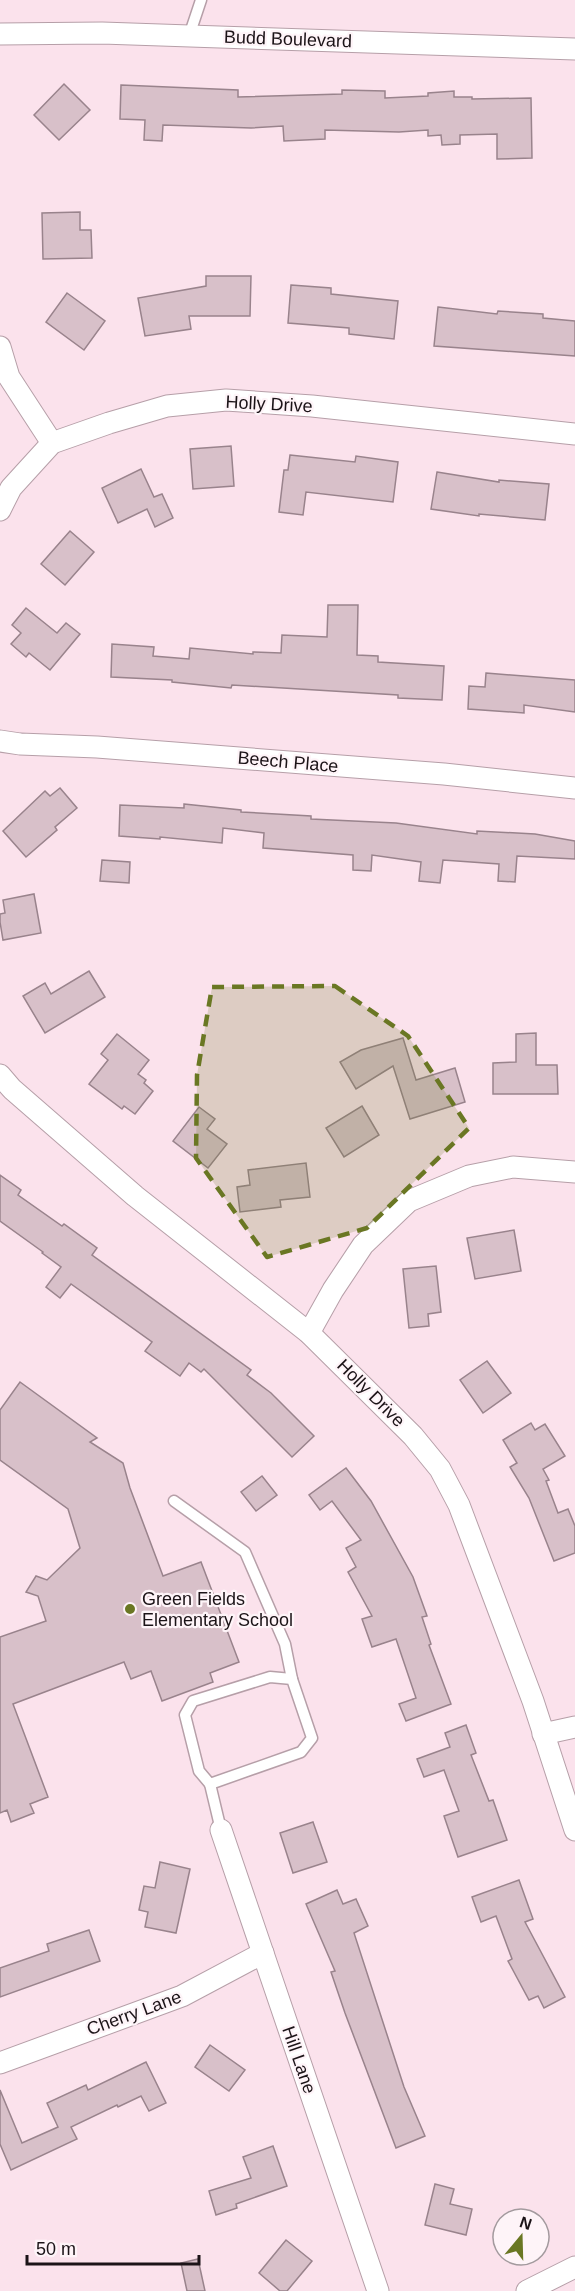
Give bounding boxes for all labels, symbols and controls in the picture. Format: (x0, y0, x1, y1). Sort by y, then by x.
street label: Budd Boulevard (224, 27, 352, 51)
street label: Holly Drive (225, 392, 313, 416)
street label: Beech Place (237, 748, 339, 776)
street label: Holly Drive (333, 1355, 409, 1431)
place label: Green Fields Elementary School (142, 1589, 293, 1630)
marker: Green Fields Elementary School (123, 1602, 137, 1616)
street label: Cherry Lane (84, 1987, 184, 2039)
street label: Hill Lane (278, 2024, 320, 2096)
north arrow (491, 2207, 551, 2267)
text: N (517, 2213, 534, 2233)
scale bar (27, 2228, 200, 2266)
text: 50 m (36, 2239, 76, 2259)

